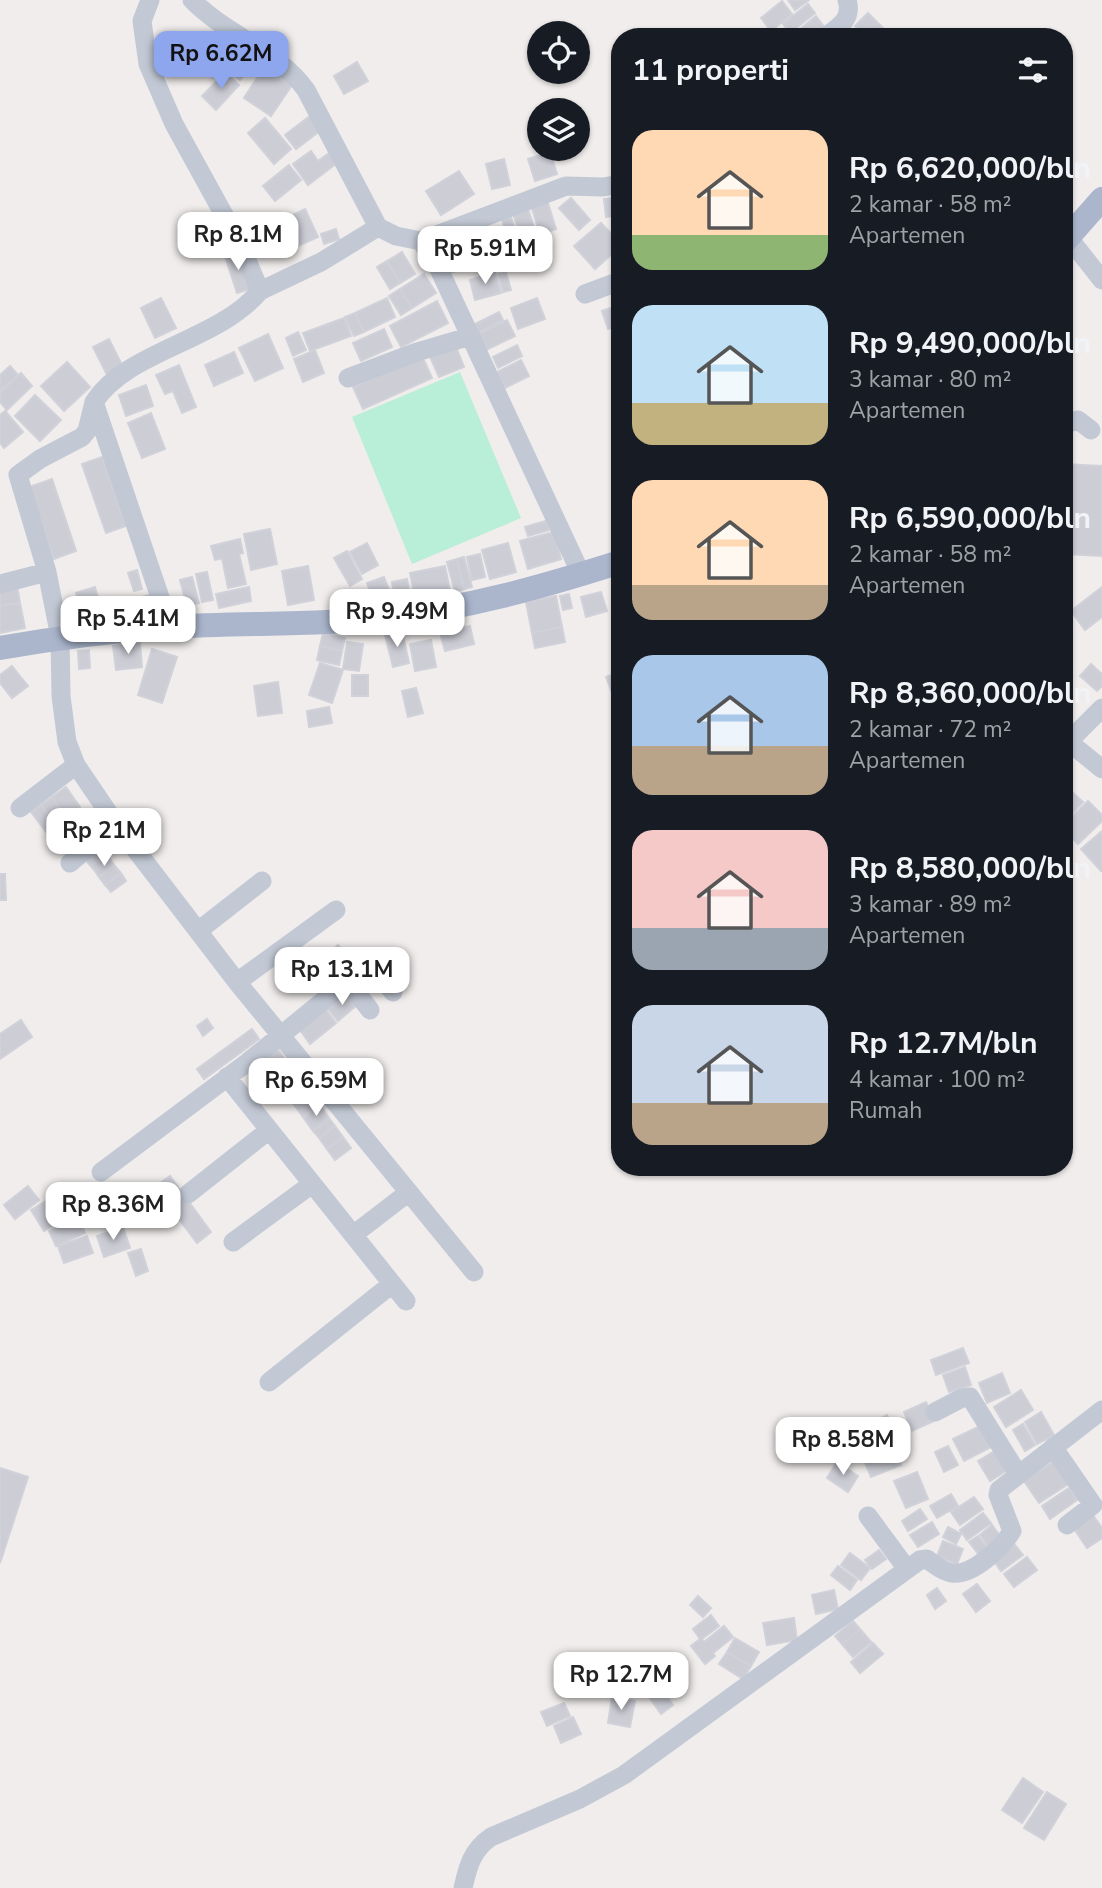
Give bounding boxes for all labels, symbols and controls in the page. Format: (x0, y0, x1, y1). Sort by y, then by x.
map controls (527, 21, 590, 161)
button: locate (527, 21, 590, 84)
pin: Rp 6.62M (149, 32, 293, 91)
text: Rp 6.62M (170, 38, 272, 69)
text: 11 properti (632, 50, 789, 91)
icon: filters (1014, 51, 1052, 89)
button: layers (527, 98, 590, 161)
text: Rp 6,620,000/bln (849, 148, 1091, 189)
icon: home (688, 158, 772, 242)
text: 2 kamar · 58 m² (849, 189, 1011, 220)
pin: Rp 8.1M (173, 212, 303, 272)
text: Rp 8.1M (193, 219, 283, 250)
text: Apartemen (849, 220, 965, 251)
pin: Rp 5.91M (413, 226, 557, 286)
text: Rp 5.91M (434, 233, 536, 264)
text: Rp 9,490,000/bln (849, 323, 1091, 364)
icon: home (688, 333, 772, 417)
text: 3 kamar · 80 m² (849, 364, 1011, 395)
text: Apartemen (849, 395, 965, 426)
text: Rp 6,590,000/bln (849, 498, 1091, 539)
icon: home (688, 508, 772, 592)
text: 2 kamar · 58 m² (849, 539, 1011, 570)
text: Apartemen (849, 570, 965, 601)
pin: Rp 9.49M (325, 590, 469, 649)
pin: Rp 5.41M (56, 596, 200, 656)
text: Rp 9.49M (346, 596, 448, 627)
text: Rp 5.41M (77, 603, 179, 634)
text: Rp 8,360,000/bln (849, 673, 1091, 714)
icon: home (688, 683, 772, 767)
text: 2 kamar · 72 m² (849, 714, 1011, 745)
text: Apartemen (849, 745, 965, 776)
pin: Rp 21M (47, 808, 161, 868)
text: Rp 21M (62, 815, 146, 846)
text: Rp 8,580,000/bln (849, 848, 1091, 889)
icon: home (688, 858, 772, 942)
text: 3 kamar · 89 m² (849, 889, 1011, 920)
text: Apartemen (849, 920, 965, 951)
pin: Rp 13.1M (270, 948, 414, 1007)
text: Rp 13.1M (291, 954, 393, 985)
text: Rp 12.7M/bln (849, 1023, 1038, 1064)
icon: home (688, 1033, 772, 1117)
pin: Rp 6.59M (244, 1058, 388, 1118)
text: 4 kamar · 100 m² (849, 1064, 1025, 1095)
text: Rp 6.59M (265, 1065, 367, 1096)
text: Rumah (849, 1095, 922, 1126)
pin: Rp 8.36M (41, 1182, 185, 1242)
text: Rp 8.36M (62, 1189, 164, 1220)
pin: Rp 8.58M (771, 1418, 915, 1477)
text: Rp 8.58M (792, 1424, 894, 1455)
pin: Rp 12.7M (549, 1652, 693, 1712)
text: Rp 12.7M (570, 1659, 672, 1690)

